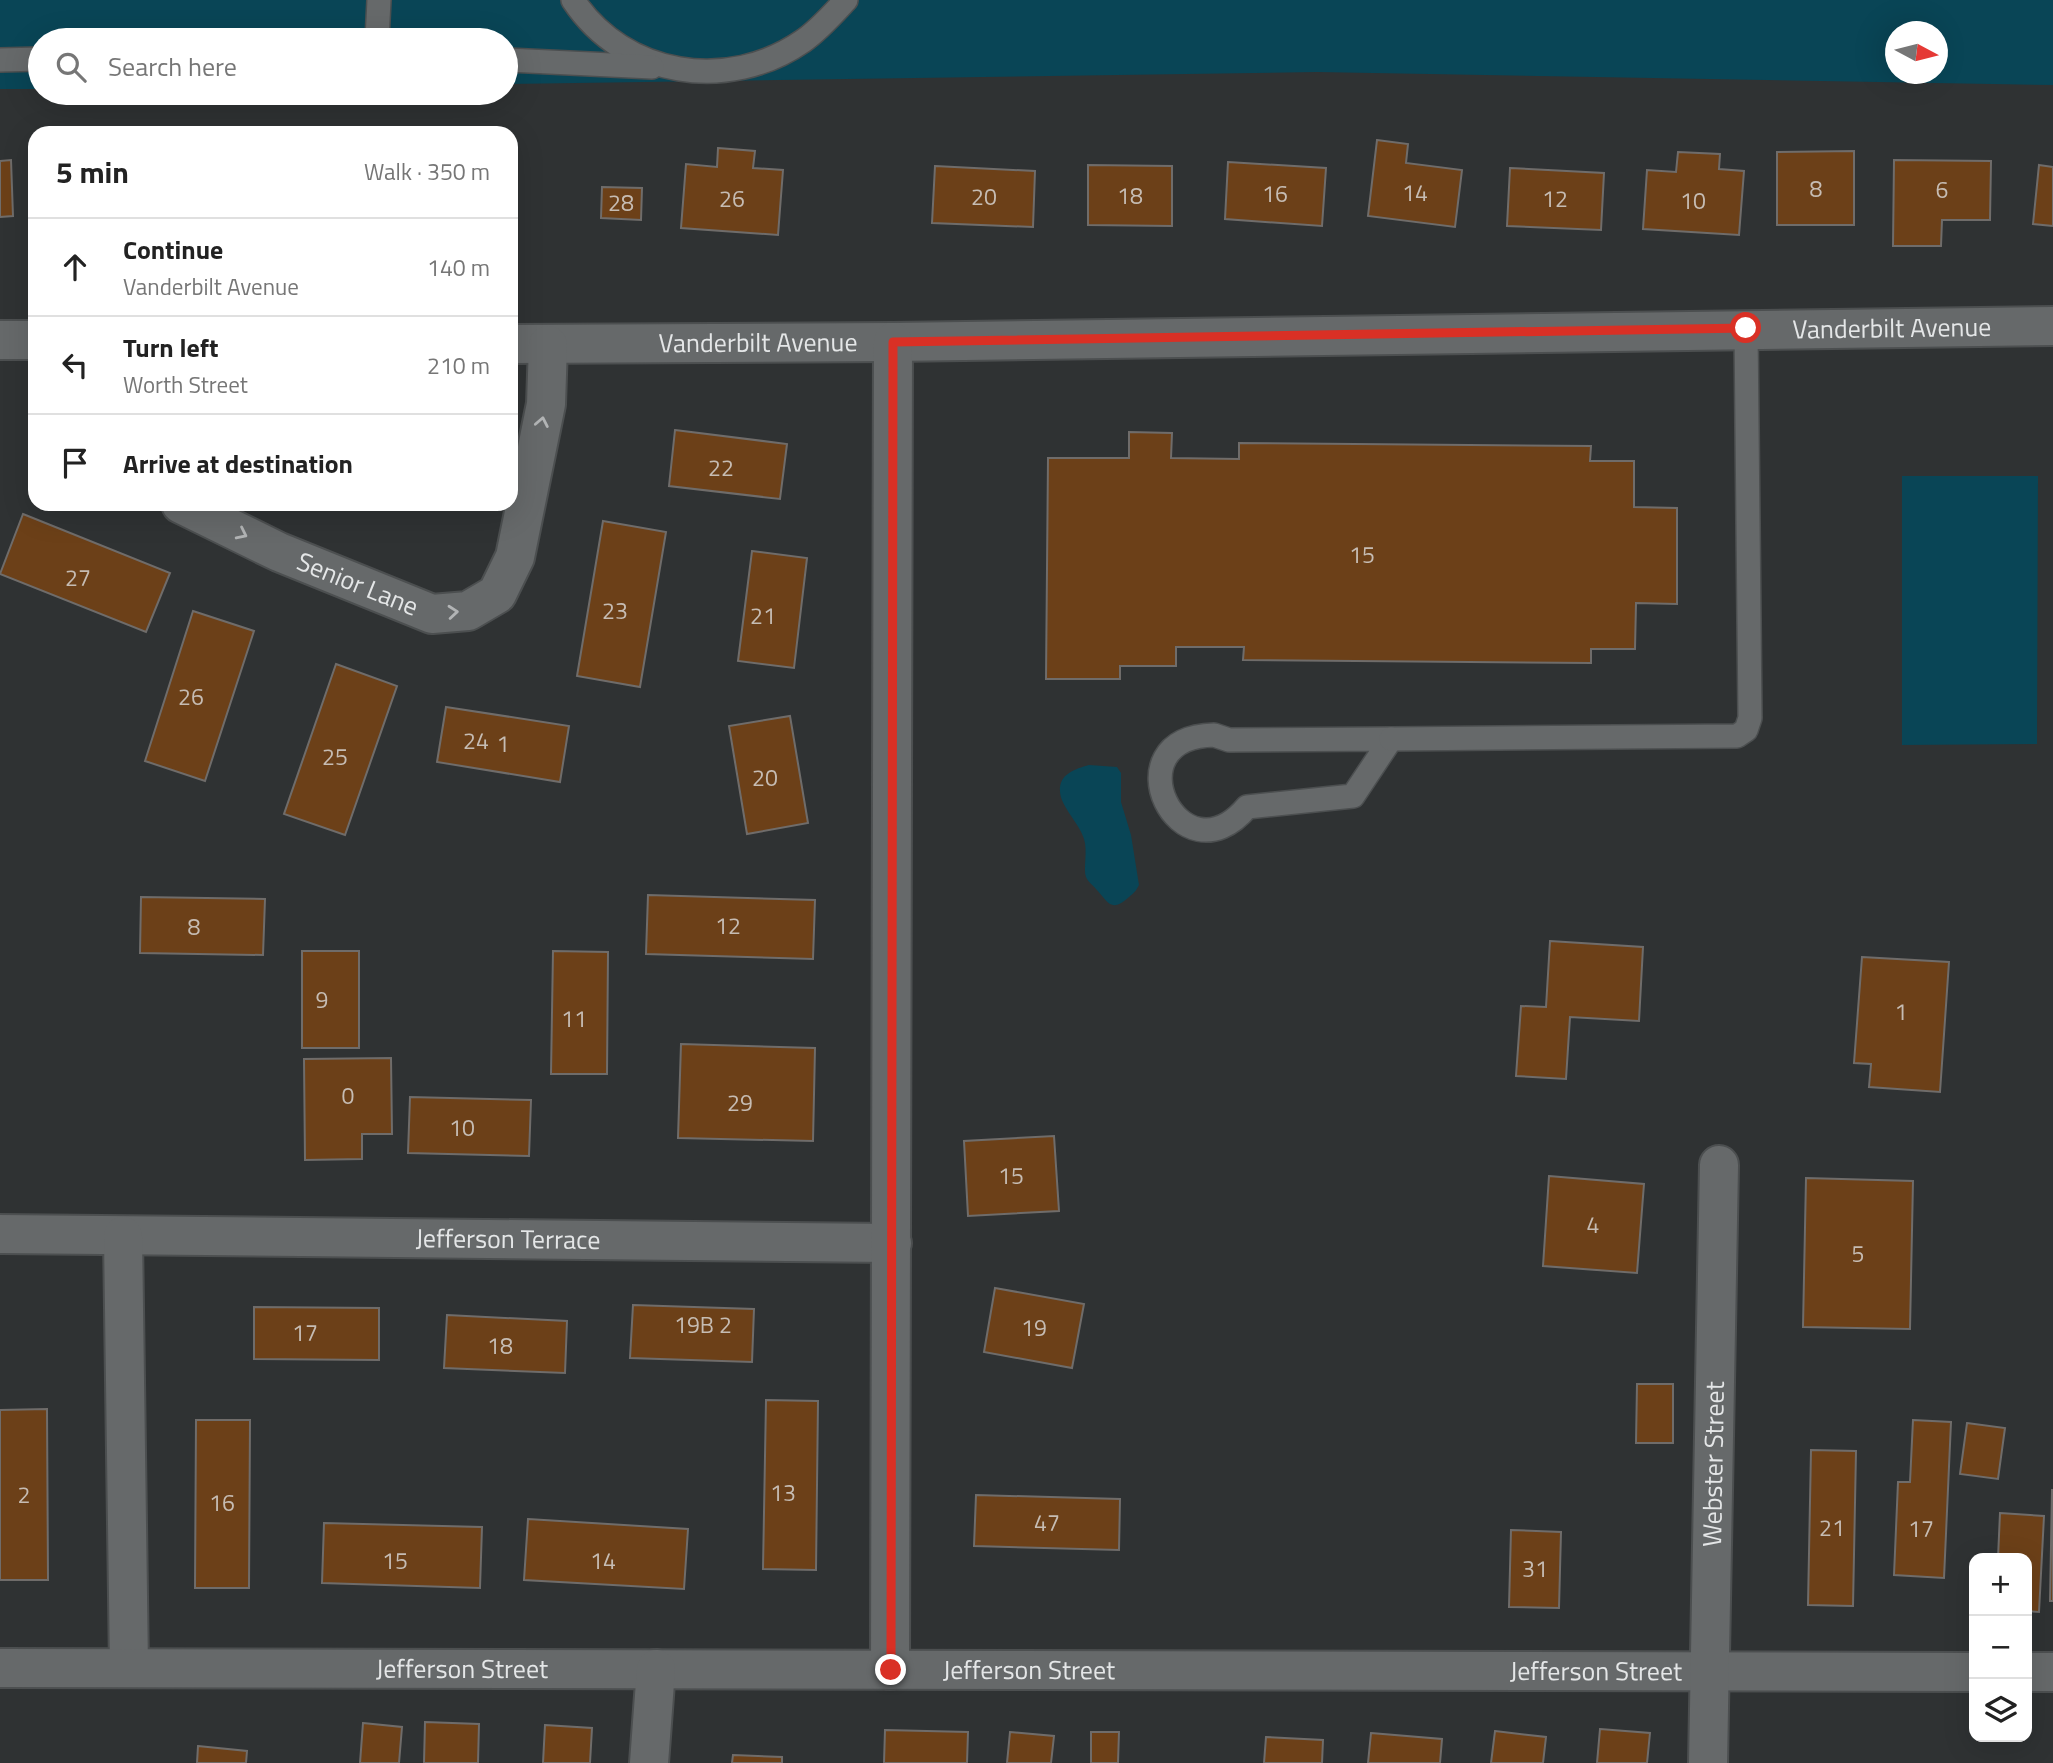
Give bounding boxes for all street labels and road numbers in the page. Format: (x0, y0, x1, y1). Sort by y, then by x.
street label: Vanderbilt Avenue (1792, 307, 1992, 349)
street label: Vanderbilt Avenue (658, 322, 858, 362)
street label: Senior Lane (291, 541, 424, 626)
street label: Jefferson Terrace (415, 1218, 601, 1259)
street label: Webster Street (1692, 1381, 1734, 1547)
street label: Jefferson Street (376, 1649, 548, 1688)
street label: Jefferson Street (943, 1650, 1115, 1689)
street label: Jefferson Street (1510, 1651, 1682, 1690)

